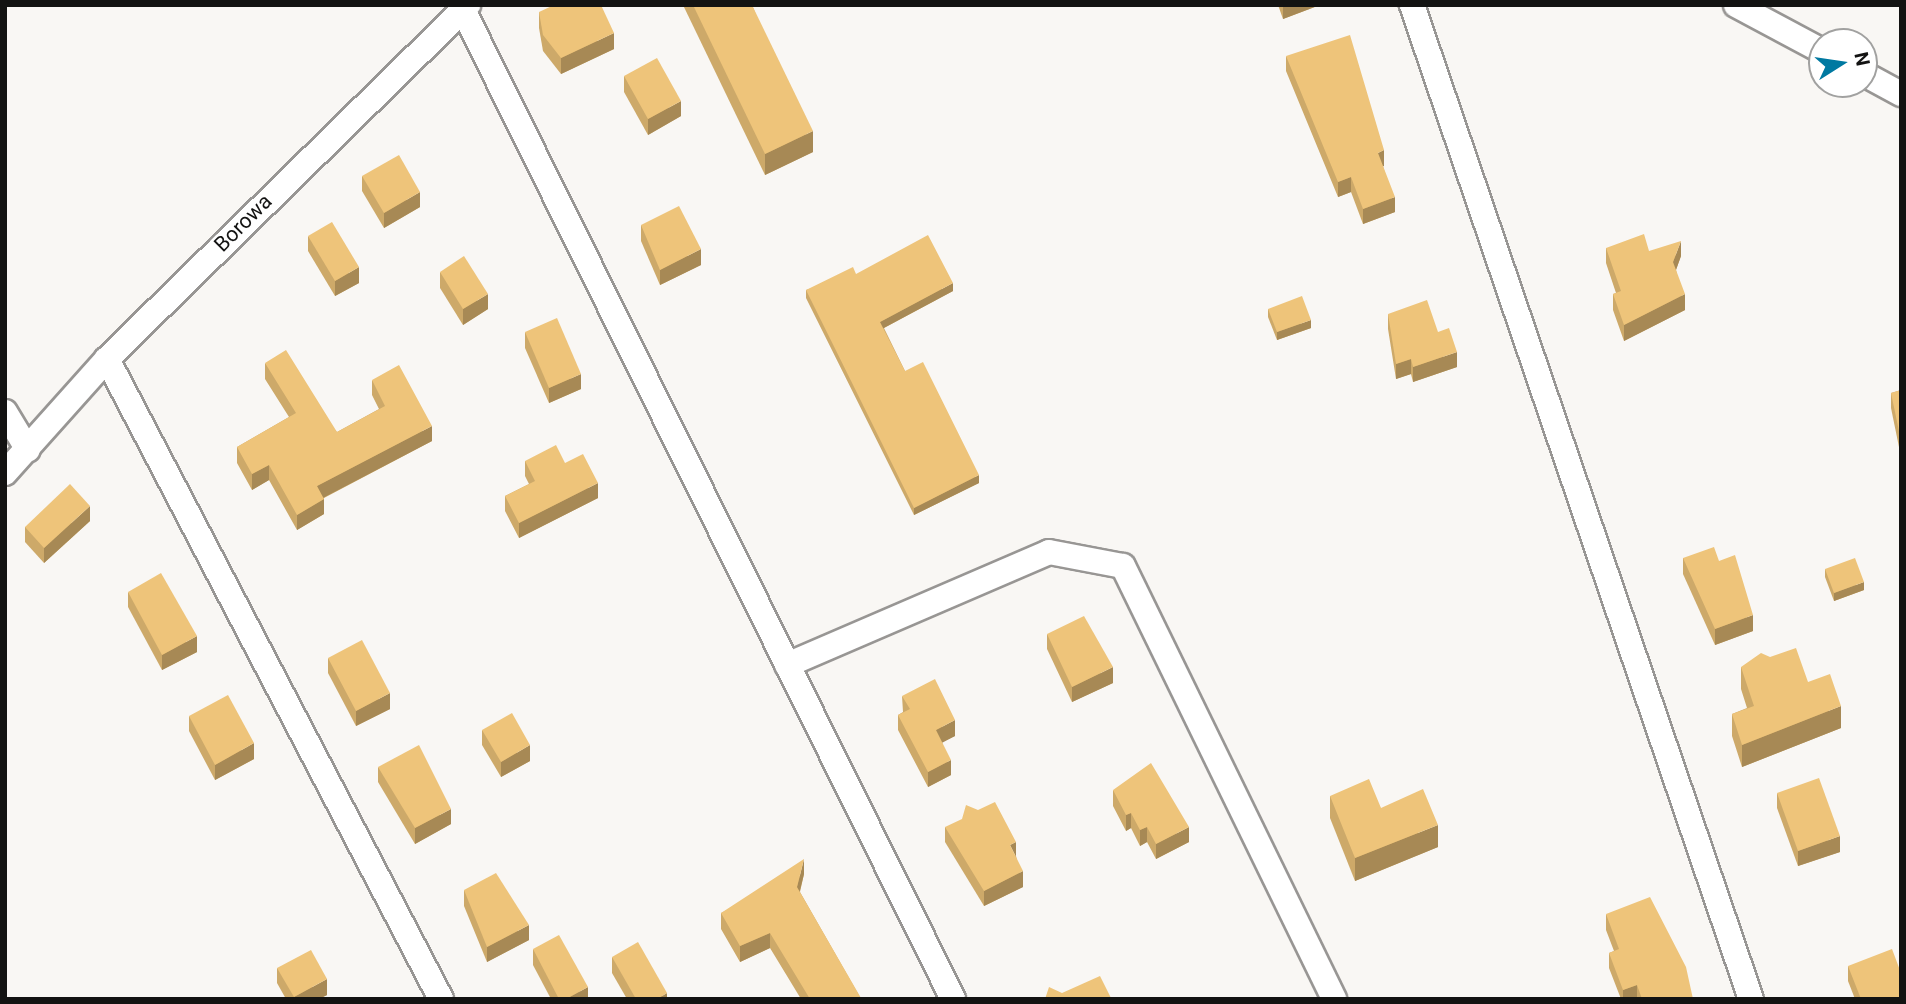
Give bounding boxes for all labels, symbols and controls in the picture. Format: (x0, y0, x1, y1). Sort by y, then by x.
north arrow (1808, 28, 1878, 98)
text: N (1849, 50, 1875, 68)
street label: Borowa (209, 189, 277, 257)

